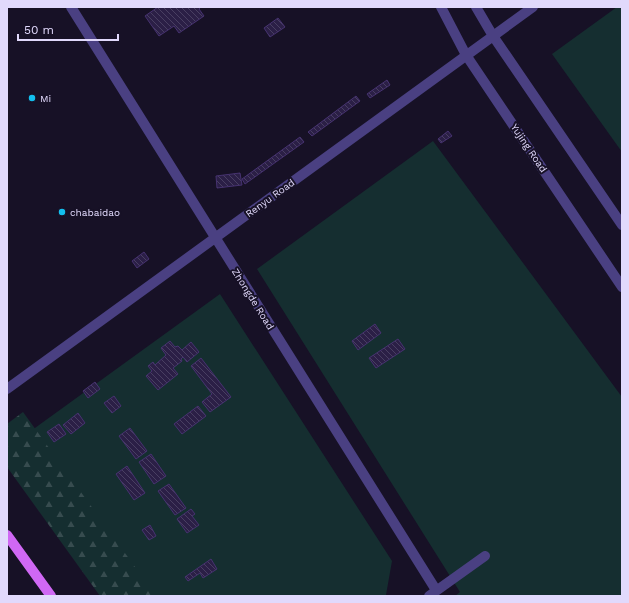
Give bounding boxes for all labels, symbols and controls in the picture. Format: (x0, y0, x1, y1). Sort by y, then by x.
scale bar (18, 16, 118, 42)
text: 50 m (24, 23, 54, 37)
marker: Mi (27, 93, 37, 103)
place label: Mi (40, 93, 51, 104)
street label: Yujing Road (509, 122, 549, 174)
street label: Renyu Road (244, 177, 296, 219)
marker: chabaidao (57, 207, 67, 217)
place label: chabaidao (70, 207, 120, 218)
street label: Zhongde Road (230, 266, 276, 332)

